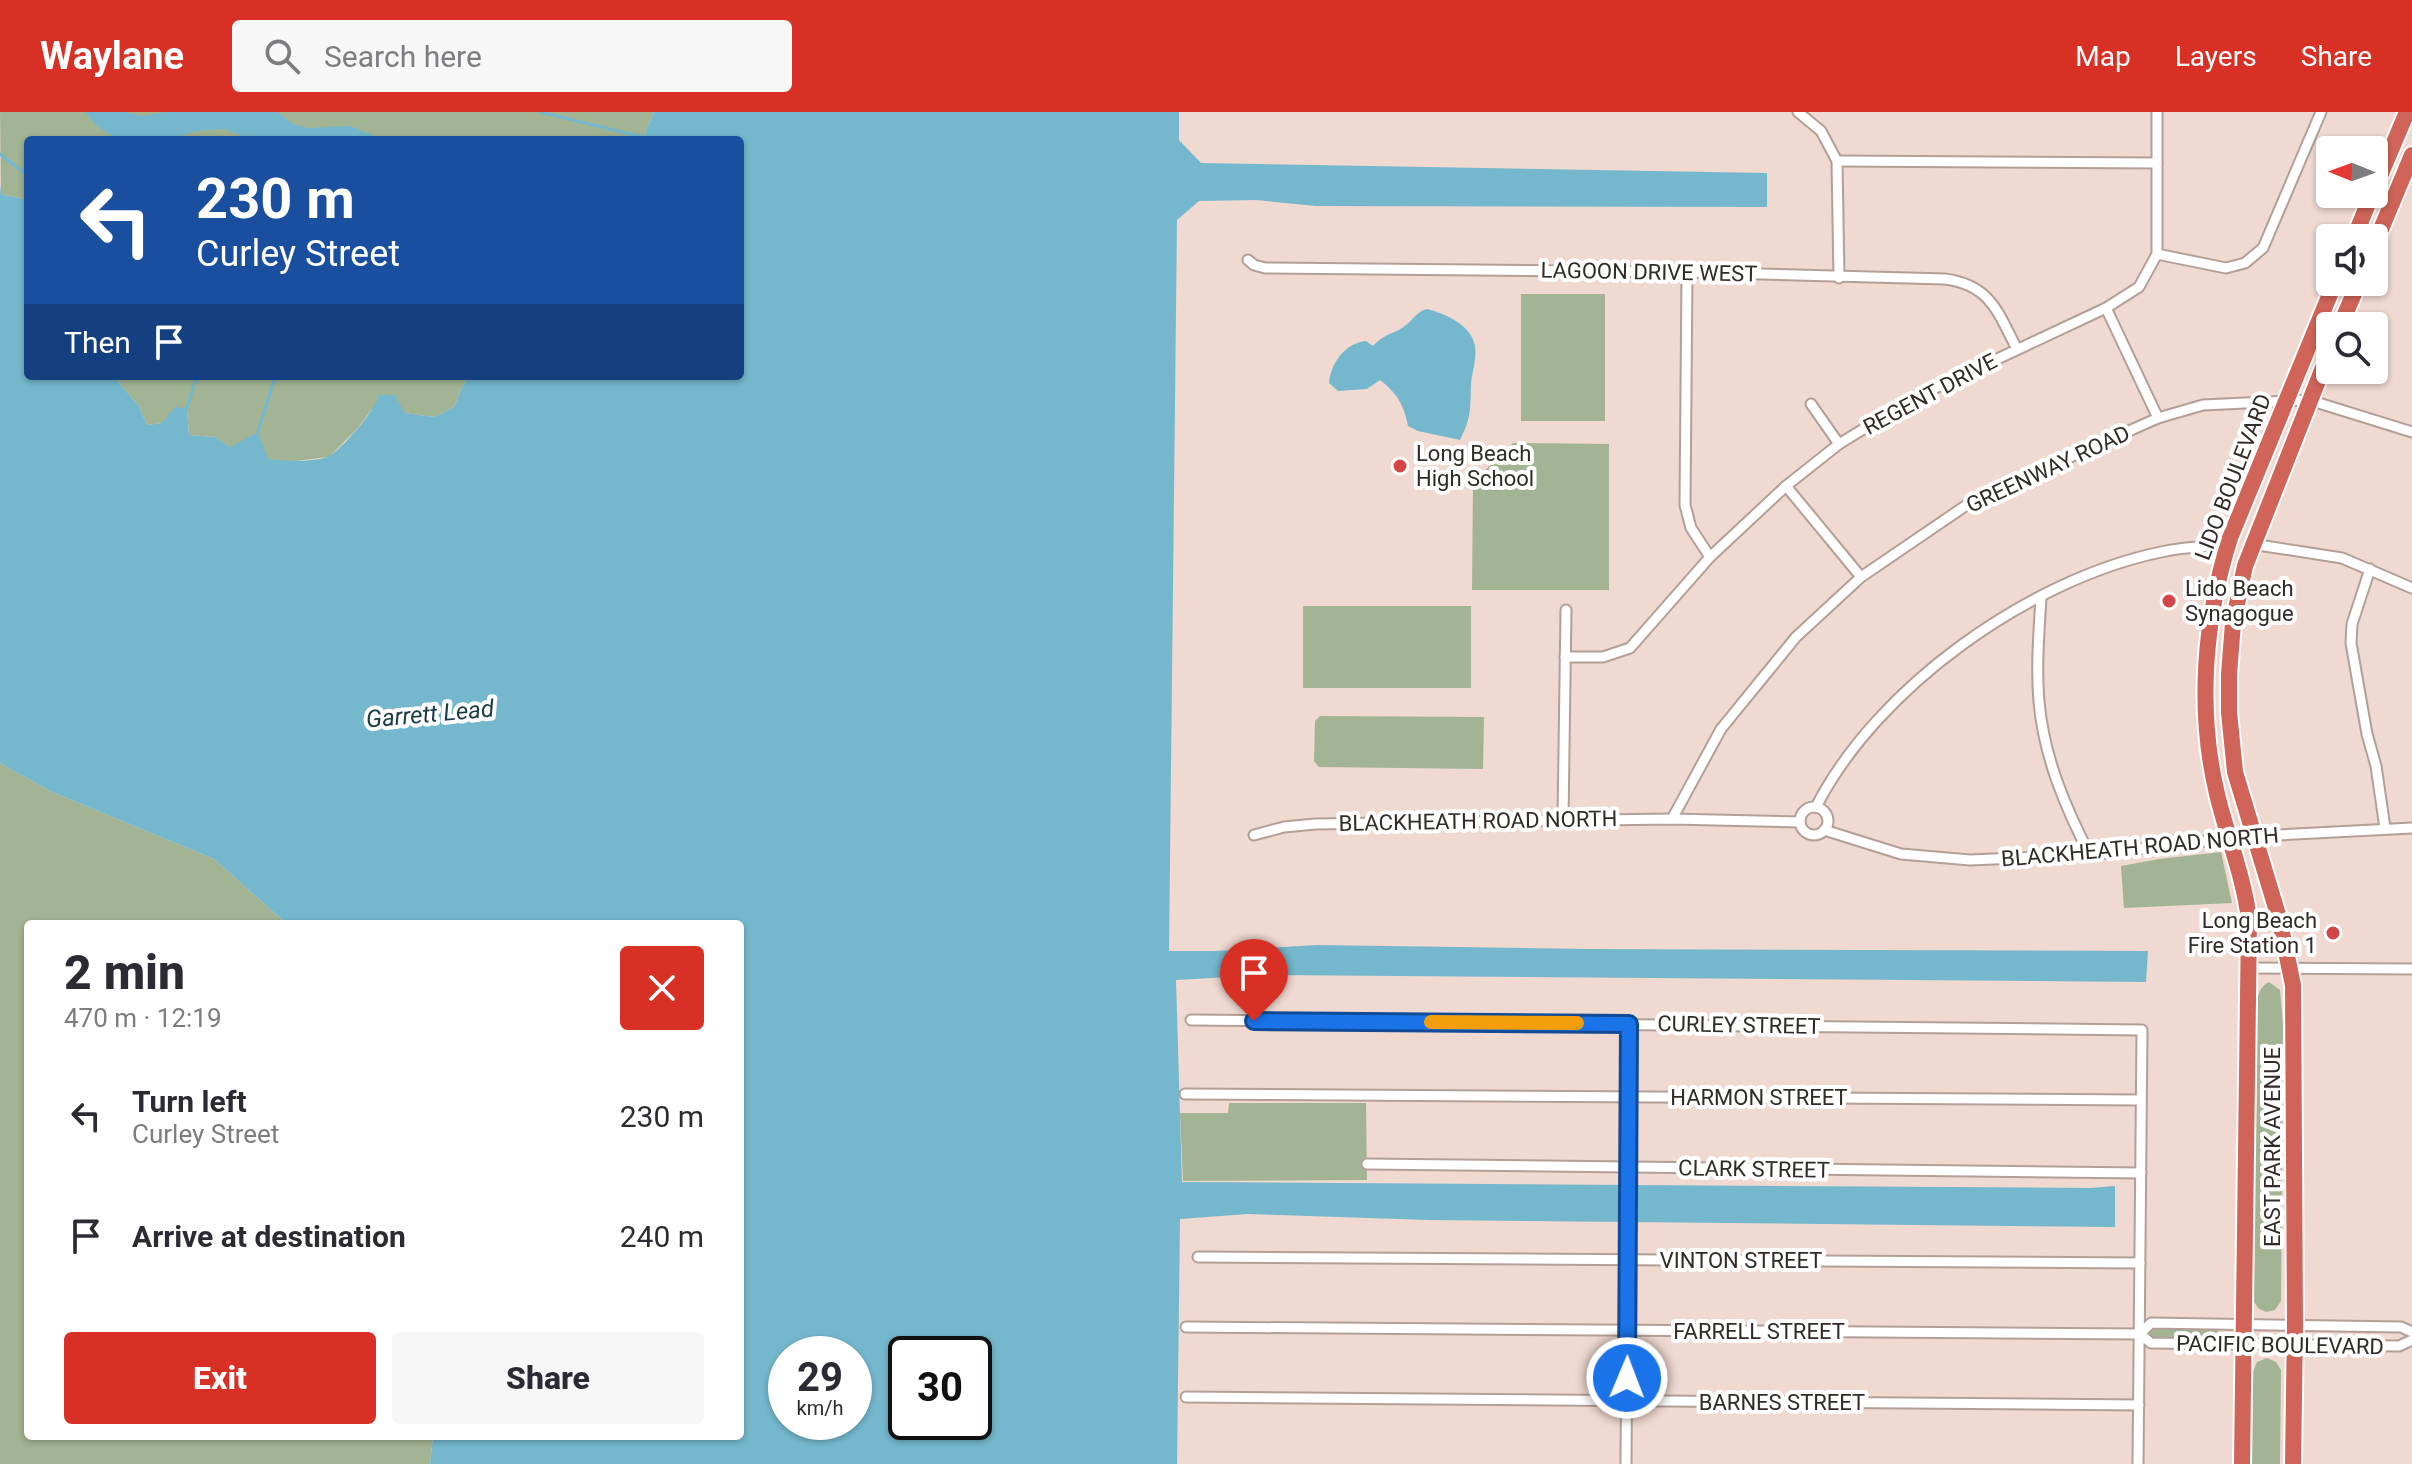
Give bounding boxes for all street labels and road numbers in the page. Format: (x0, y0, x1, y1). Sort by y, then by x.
street label: LAGOON DRIVE WEST (1540, 258, 1758, 286)
street label: REGENT DRIVE (1859, 348, 2001, 440)
street label: LIDO BOULEVARD (2190, 390, 2276, 564)
street label: GREENWAY ROAD (1962, 420, 2134, 518)
street label: BLACKHEATH ROAD NORTH (1338, 806, 1618, 836)
street label: BLACKHEATH ROAD NORTH (2000, 822, 2280, 872)
street label: CURLEY STREET (1657, 1011, 1821, 1039)
street label: EAST PARK AVENUE (2260, 1047, 2285, 1247)
street label: HARMON STREET (1670, 1085, 1848, 1110)
street label: CLARK STREET (1678, 1155, 1830, 1183)
street label: VINTON STREET (1660, 1248, 1822, 1273)
street label: FARRELL STREET (1673, 1319, 1845, 1344)
street label: PACIFIC BOULEVARD (2176, 1331, 2384, 1359)
street label: BARNES STREET (1699, 1390, 1865, 1415)

